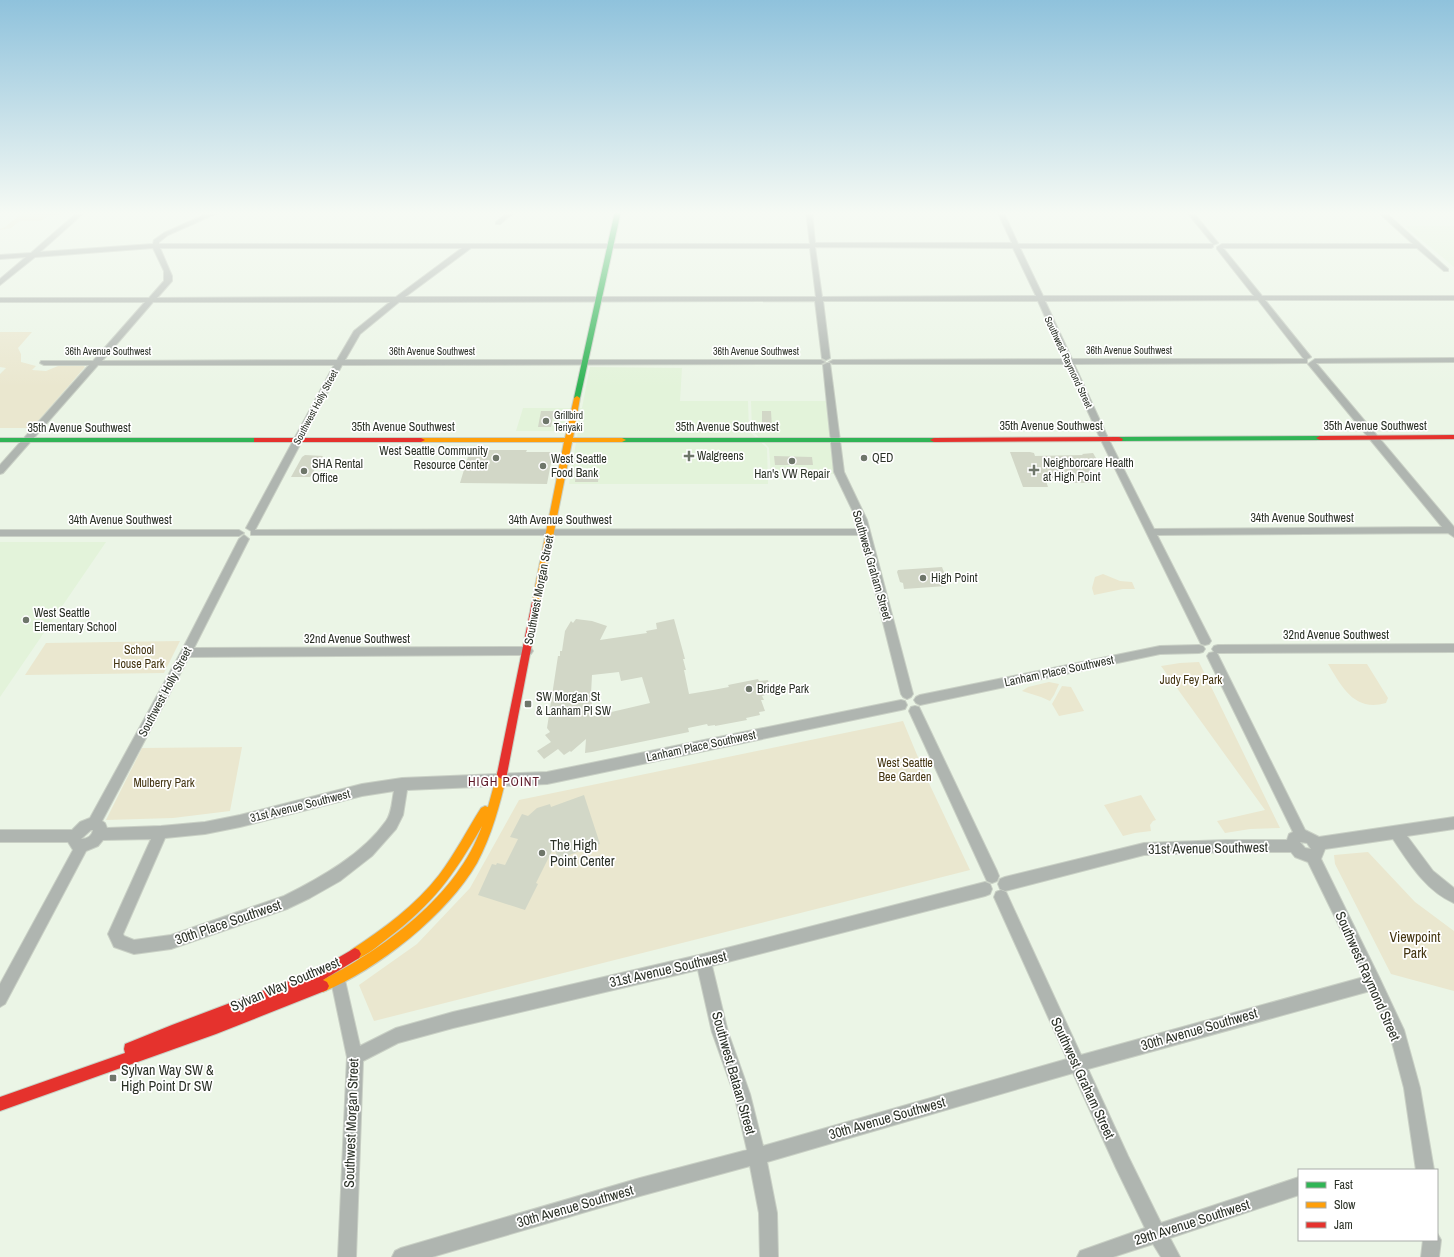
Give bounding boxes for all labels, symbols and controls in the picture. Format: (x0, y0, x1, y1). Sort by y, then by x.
street label: Southwest Raymond Street (1042, 314, 1096, 411)
street label: 36th Avenue Southwest (1086, 344, 1173, 357)
street label: 36th Avenue Southwest (65, 345, 152, 358)
street label: 36th Avenue Southwest (389, 345, 476, 358)
street label: 36th Avenue Southwest (713, 345, 800, 358)
street label: Southwest Holly Street (290, 367, 341, 447)
place label: Grillbird Teriyaki (554, 409, 583, 434)
marker: Grillbird Teriyaki (541, 416, 551, 426)
street label: 35th Avenue Southwest (999, 418, 1103, 434)
street label: 35th Avenue Southwest (1323, 418, 1427, 434)
street label: 35th Avenue Southwest (351, 419, 455, 435)
street label: 35th Avenue Southwest (675, 419, 779, 435)
street label: 35th Avenue Southwest (27, 420, 131, 436)
place label: West Seattle Community Resource Center (379, 443, 489, 473)
place label: Walgreens (697, 448, 744, 464)
place label: QED (872, 450, 893, 466)
place label: West Seattle Food Bank (551, 451, 607, 481)
marker: Walgreens (684, 451, 694, 461)
marker: West Seattle Community Resource Center (491, 453, 501, 463)
marker: QED (859, 453, 869, 463)
place label: Neighborcare Health at High Point (1043, 455, 1134, 485)
place label: SHA Rental Office (312, 456, 363, 486)
marker: Han's VW Repair (787, 456, 797, 466)
marker: West Seattle Food Bank (538, 461, 548, 471)
marker: Neighborcare Health at High Point (1028, 464, 1040, 476)
marker: SHA Rental Office (299, 466, 309, 476)
place label: Han's VW Repair (754, 466, 831, 482)
street label: Southwest Graham Street (849, 508, 895, 622)
street label: 34th Avenue Southwest (1250, 510, 1354, 526)
street label: 34th Avenue Southwest (68, 512, 172, 528)
street label: 34th Avenue Southwest (508, 512, 612, 528)
street label: Southwest Morgan Street (521, 534, 557, 646)
place label: High Point (931, 570, 978, 586)
marker: High Point (918, 573, 928, 583)
place label: West Seattle Elementary School (34, 605, 117, 635)
marker: West Seattle Elementary School (21, 615, 31, 625)
street label: 32nd Avenue Southwest (1283, 627, 1389, 643)
street label: 32nd Avenue Southwest (304, 631, 410, 647)
park label: School House Park (113, 642, 165, 672)
street label: Southwest Holly Street (135, 644, 196, 740)
street label: Lanham Place Southwest (1003, 652, 1115, 690)
park label: Judy Fey Park (1160, 672, 1222, 688)
place label: Bridge Park (757, 681, 809, 697)
marker: Bridge Park (744, 684, 754, 694)
place label: SW Morgan St & Lanham Pl SW (536, 689, 612, 719)
marker: SW Morgan St & Lanham Pl SW (523, 699, 533, 709)
street label: Lanham Place Southwest (645, 727, 757, 765)
park label: West Seattle Bee Garden (877, 755, 933, 785)
district label: HIGH POINT (468, 773, 540, 790)
park label: Mulberry Park (133, 775, 195, 791)
street label: 31st Avenue Southwest (248, 786, 352, 826)
place label: The High Point Center (550, 836, 615, 870)
street label: 31st Avenue Southwest (1148, 838, 1268, 858)
marker: The High Point Center (537, 848, 547, 858)
street label: 30th Place Southwest (173, 895, 283, 949)
street label: Southwest Raymond Street (1331, 909, 1405, 1043)
park label: Viewpoint Park (1390, 928, 1440, 962)
street label: 31st Avenue Southwest (608, 947, 728, 991)
street label: Sylvan Way Southwest (228, 953, 342, 1015)
street label: 30th Avenue Southwest (1139, 1004, 1259, 1054)
street label: Southwest Bataan Street (708, 1009, 760, 1137)
street label: Southwest Graham Street (1047, 1014, 1119, 1142)
street label: Southwest Morgan Street (340, 1058, 362, 1188)
place label: Sylvan Way SW & High Point Dr SW (121, 1061, 214, 1095)
marker: Sylvan Way SW & High Point Dr SW (108, 1073, 118, 1083)
street label: 30th Avenue Southwest (827, 1093, 947, 1143)
legend (1298, 1169, 1438, 1241)
text: Fast (1334, 1177, 1353, 1193)
street label: 30th Avenue Southwest (515, 1181, 635, 1231)
street label: 29th Avenue Southwest (1132, 1195, 1252, 1249)
text: Slow (1334, 1197, 1356, 1213)
text: Jam (1334, 1217, 1353, 1233)

